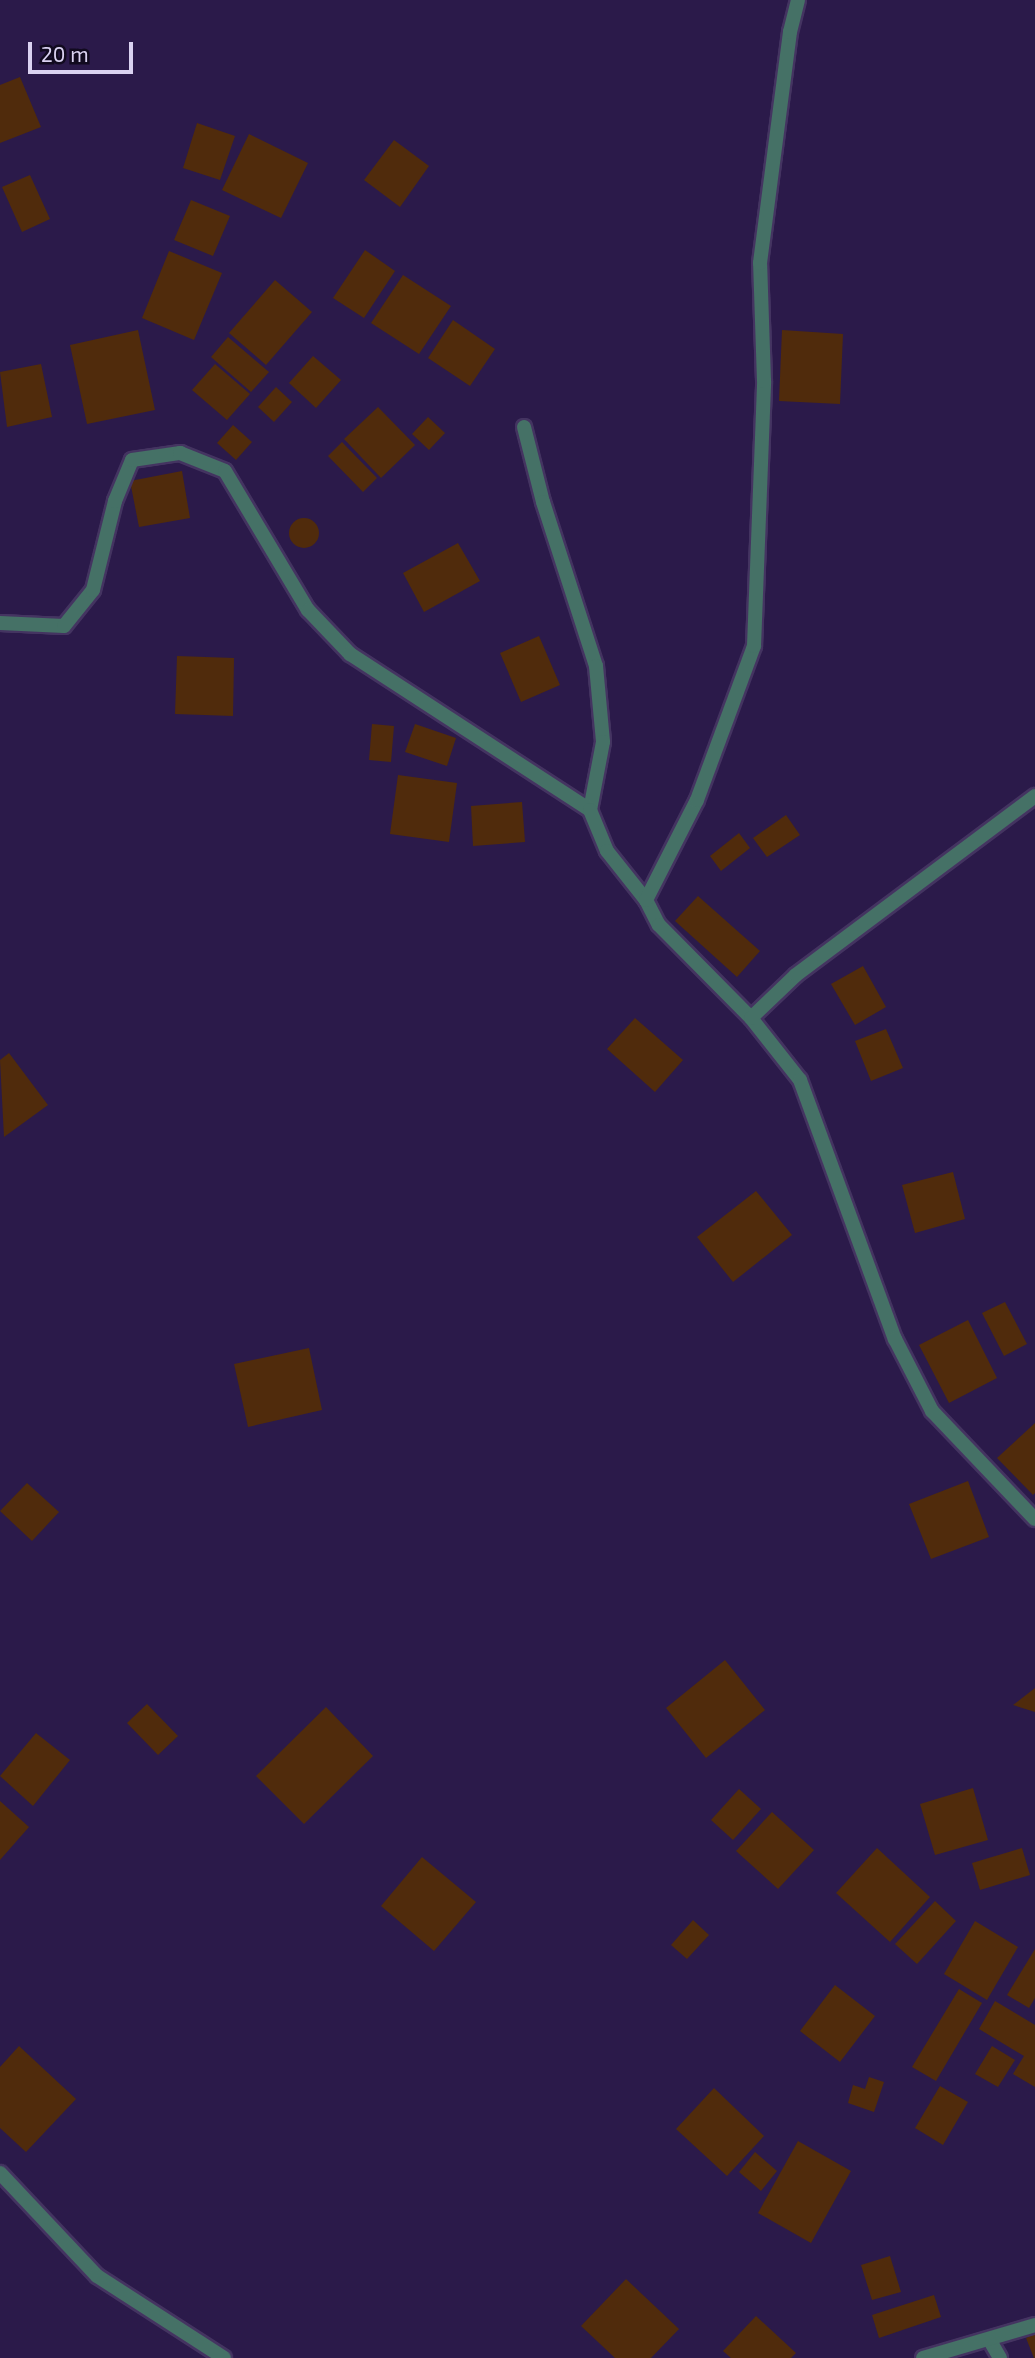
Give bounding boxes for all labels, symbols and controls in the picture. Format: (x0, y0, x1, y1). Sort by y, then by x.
scale bar (32, 28, 136, 72)
text: 20 m (41, 41, 89, 66)

